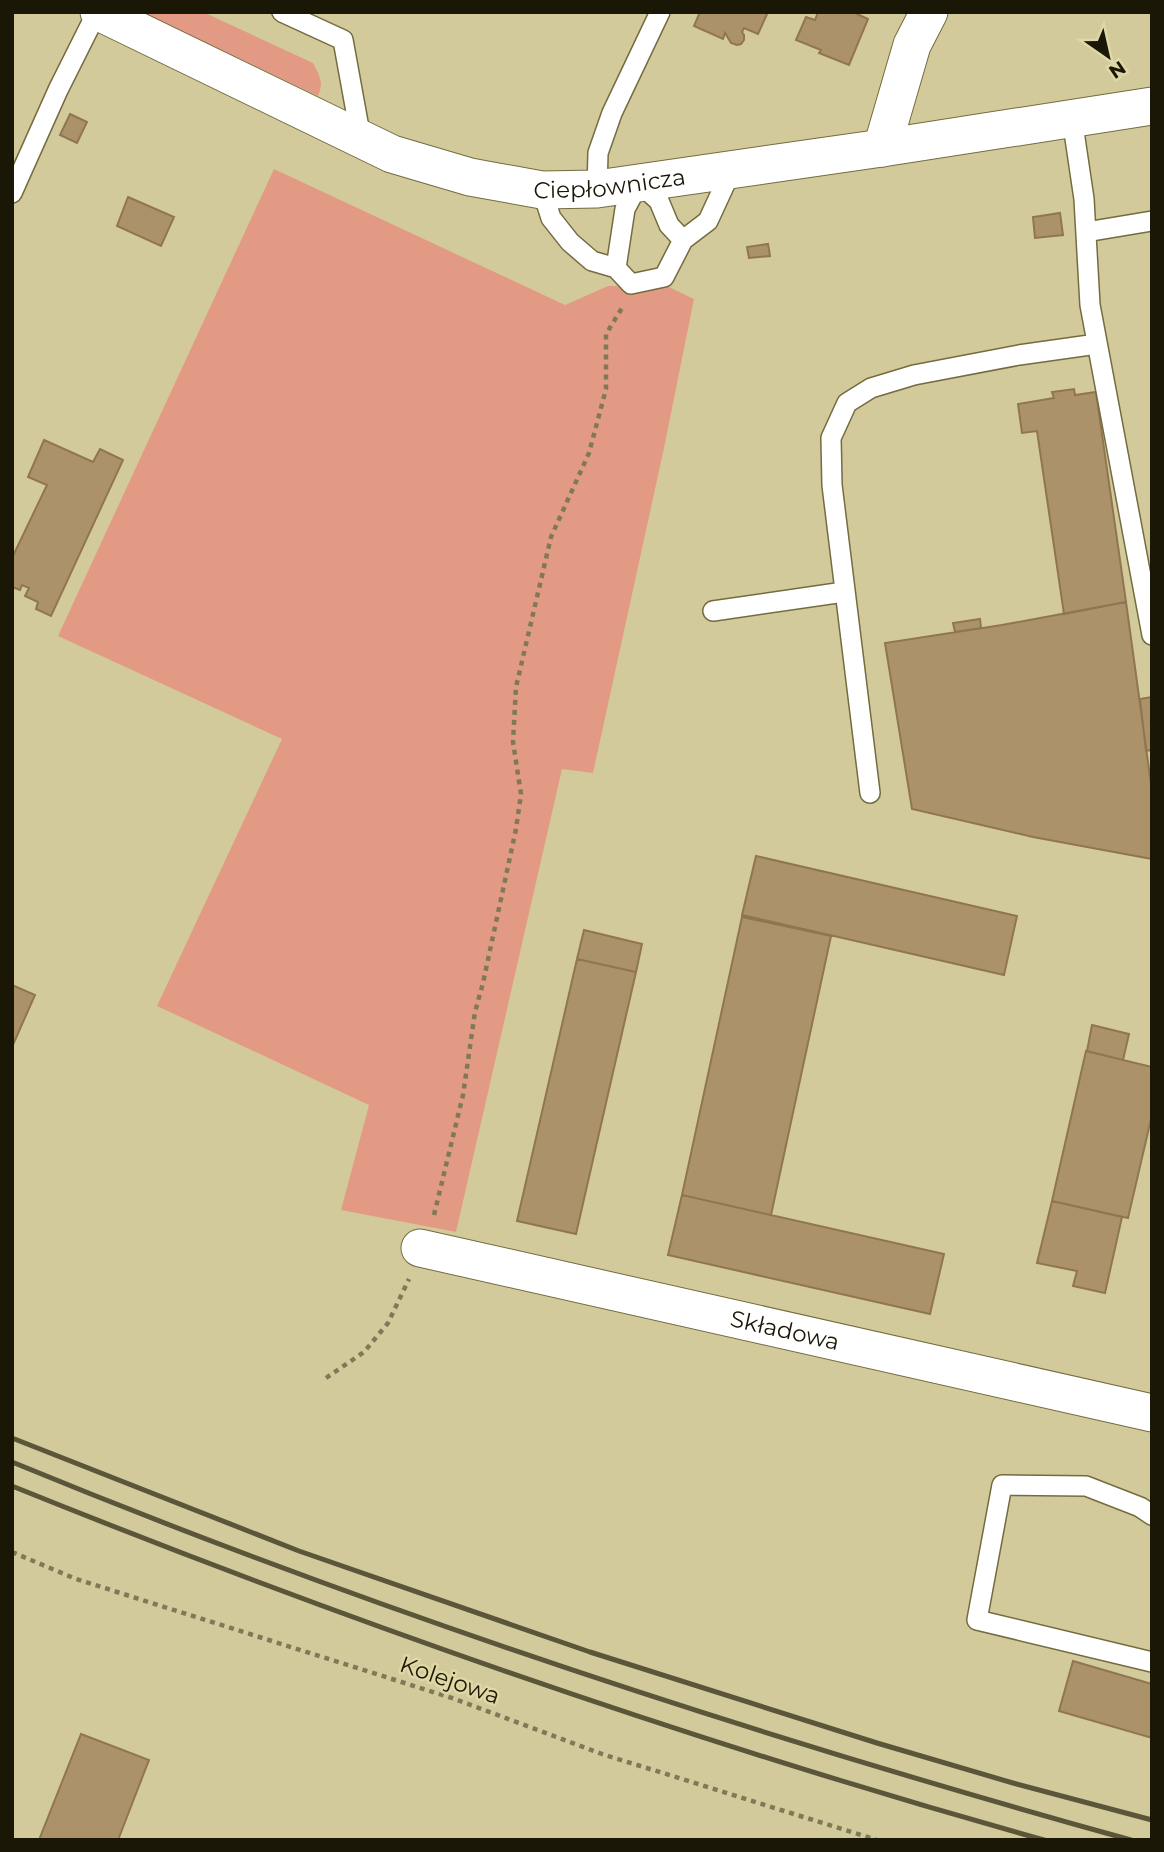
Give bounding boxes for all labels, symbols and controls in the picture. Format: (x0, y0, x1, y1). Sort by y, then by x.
north arrow (1073, 21, 1143, 91)
text: N (1104, 56, 1130, 84)
street label: Ciepłownicza (531, 162, 687, 205)
street label: Składowa (728, 1304, 842, 1356)
street label: Kolejowa (396, 1650, 504, 1710)

